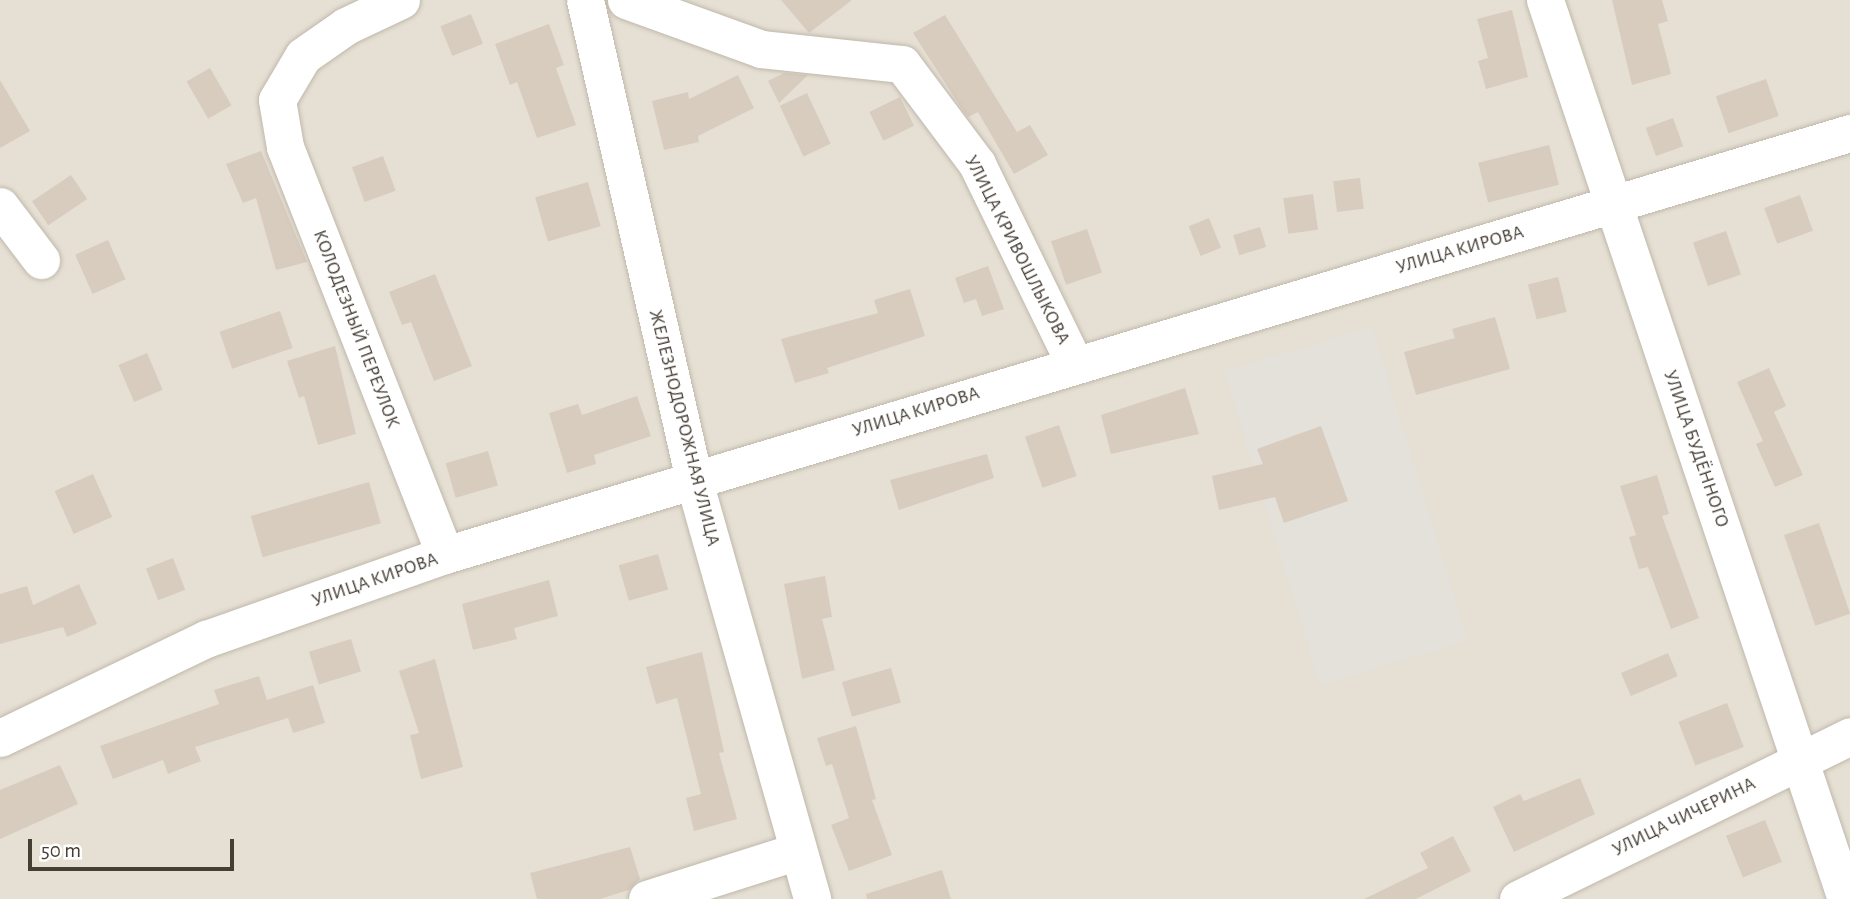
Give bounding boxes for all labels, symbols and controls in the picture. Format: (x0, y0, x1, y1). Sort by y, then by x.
street label: УЛИЦА КРИВОШЛЫКОВА (959, 152, 1075, 348)
street label: УЛИЦА КИРОВА (1394, 221, 1526, 279)
street label: КОЛОДЕЗНЫЙ ПЕРЕУЛОК (308, 227, 404, 431)
street label: ЖЕЛЕЗНОДОРОЖНАЯ УЛИЦА (644, 307, 724, 549)
street label: УЛИЦА БУДЁННОГО (1658, 367, 1734, 531)
street label: УЛИЦА КИРОВА (850, 382, 982, 442)
street label: УЛИЦА КИРОВА (309, 548, 441, 612)
street label: УЛИЦА ЧИЧЕРИНА (1609, 772, 1759, 862)
scale bar (32, 825, 238, 869)
text: 50 m (41, 840, 81, 861)

